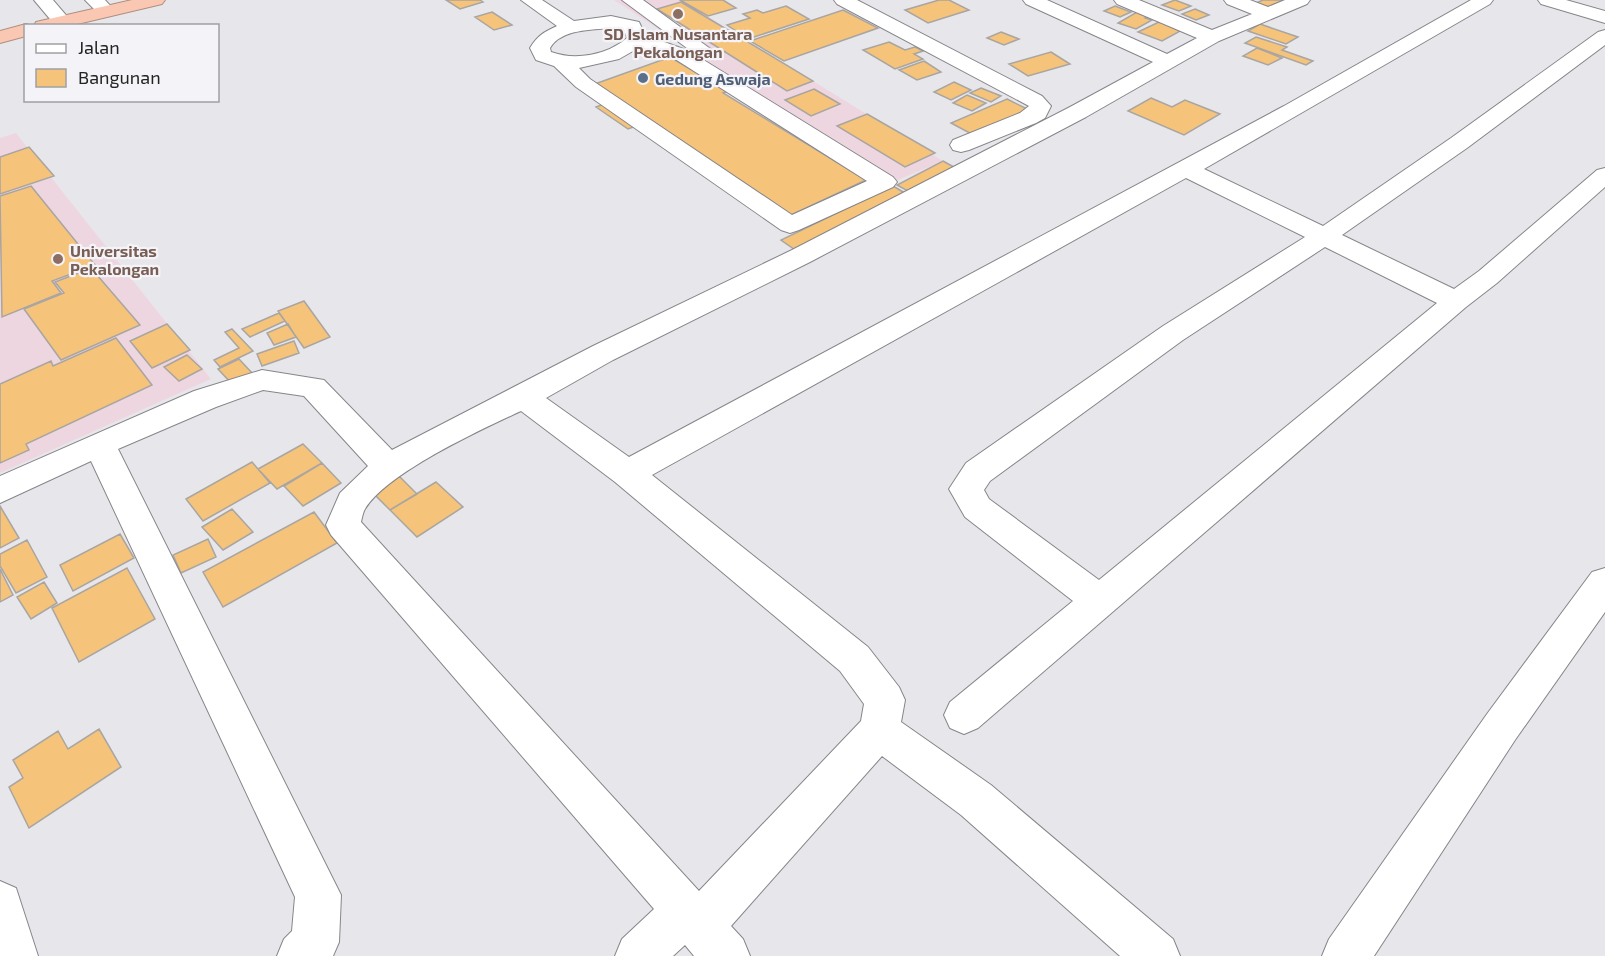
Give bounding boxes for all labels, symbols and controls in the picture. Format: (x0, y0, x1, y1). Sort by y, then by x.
marker: SD Islam Nusantara Pekalongan (671, 7, 685, 21)
legend (24, 24, 219, 102)
place label: SD Islam Nusantara Pekalongan (604, 24, 752, 61)
text: Jalan (78, 36, 120, 58)
text: Bangunan (78, 66, 161, 88)
place label: Gedung Aswaja (655, 69, 771, 88)
marker: Gedung Aswaja (636, 71, 650, 85)
place label: Universitas Pekalongan (70, 241, 159, 278)
marker: Universitas Pekalongan (51, 252, 65, 266)

